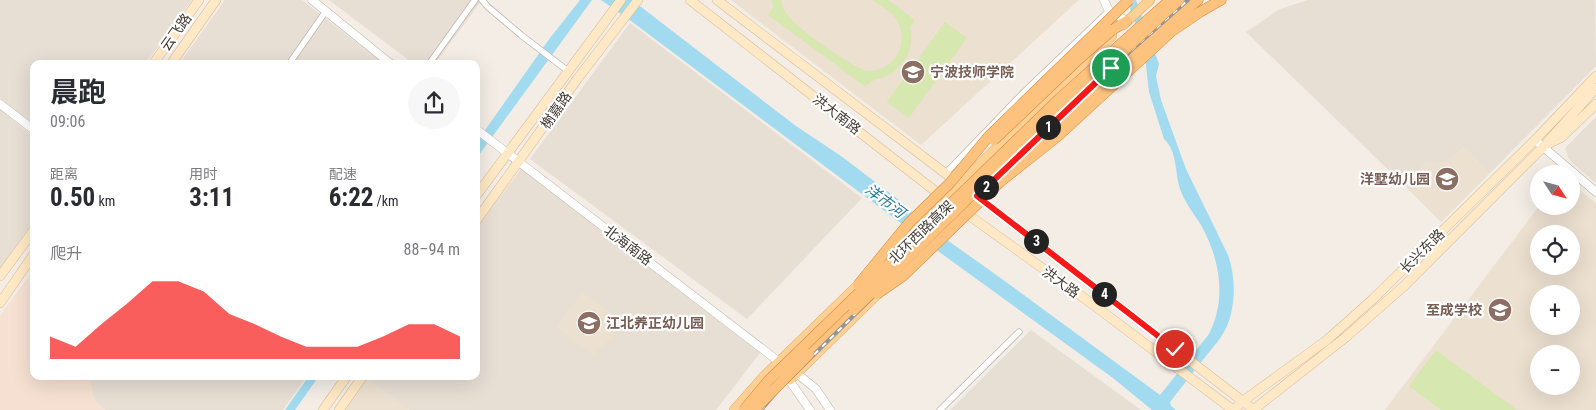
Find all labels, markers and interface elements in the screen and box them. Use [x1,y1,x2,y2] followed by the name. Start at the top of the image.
[157,10,195,54] street label: 云飞路
[1090,47,1132,89] pin
[1097,54,1125,82] icon: arrive
[900,59,926,85] school or university icon: 宁波技师学院
[930,64,1014,80] place label: 宁波技师学院
[50,76,106,109] text: 晨跑
[408,77,460,129] button: share
[537,88,575,132] street label: 榭嘉路
[810,90,864,138] street label: 洪大南路
[50,112,85,131] text: 09:06
[1036,114,1060,140] pin: 1
[1045,119,1052,135] text: 1
[1530,165,1580,215] north arrow
[1530,165,1580,395] map controls
[50,166,78,182] text: 距离
[189,166,217,182] text: 用时
[329,166,357,182] text: 配速
[1434,166,1460,192] school or university icon: 洋墅幼儿园
[1360,171,1430,187] place label: 洋墅幼儿园
[974,174,998,200] pin: 2
[983,179,990,195] text: 2
[862,180,911,224] water label: 洋市河
[50,183,95,212] text: 0.50
[189,183,234,212] text: 3:11
[329,183,373,212] text: 6:22
[95,193,115,209] text: km
[373,193,399,209] text: /km
[885,197,957,267] street label: 北环西路高架
[601,222,655,268] street label: 北海南路
[1530,225,1580,275] button: locate
[1397,226,1447,276] street label: 长兴东路
[1024,228,1048,254] pin: 3
[1033,233,1040,249] text: 3
[404,240,460,259] text: 88–94 m
[50,244,82,263] text: 爬升
[1039,263,1083,301] street label: 洪大路
[1092,282,1116,306] pin: 4
[1530,285,1580,335] button: +
[1101,286,1108,302] text: 4
[1487,297,1513,323] school or university icon: 至成学校
[1426,302,1482,318] place label: 至成学校
[576,310,602,336] school or university icon: 江北养正幼儿园
[606,315,704,331] place label: 江北养正幼儿园
[1154,328,1196,370] pin
[1161,335,1189,363] icon: check
[1530,345,1580,395] button: −

